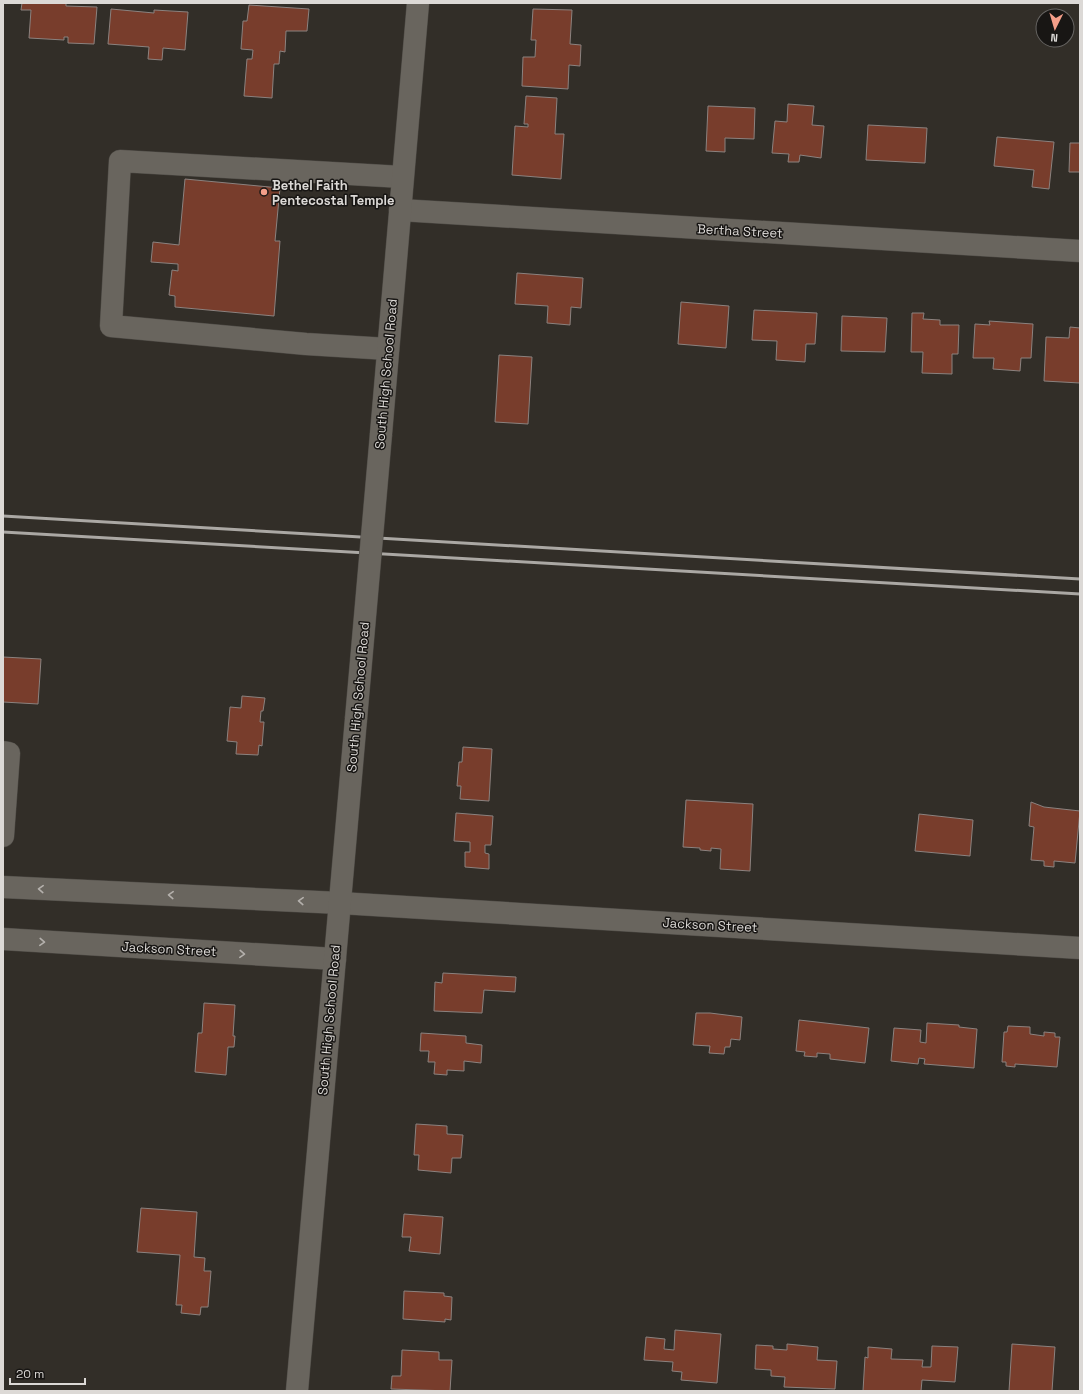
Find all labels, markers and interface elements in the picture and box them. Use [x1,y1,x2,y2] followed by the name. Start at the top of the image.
[1035,8,1075,48] north arrow
[1050,31,1058,45] text: N
[272,177,395,209] place label: Bethel Faith Pentecostal Temple
[259,187,269,197] marker: Bethel Faith Pentecostal Temple
[697,220,783,242] street label: Bertha Street
[371,298,401,450] street label: South High School Road
[343,621,373,773] street label: South High School Road
[38,885,44,893] one-way arrow
[168,891,174,899] one-way arrow
[298,897,304,905] one-way arrow
[662,914,758,936] street label: Jackson Street
[39,937,45,946] one-way arrow
[121,938,217,960] street label: Jackson Street
[314,944,344,1096] street label: South High School Road
[239,949,245,958] one-way arrow
[10,1360,85,1386] scale bar
[16,1366,44,1382] text: 20 m

